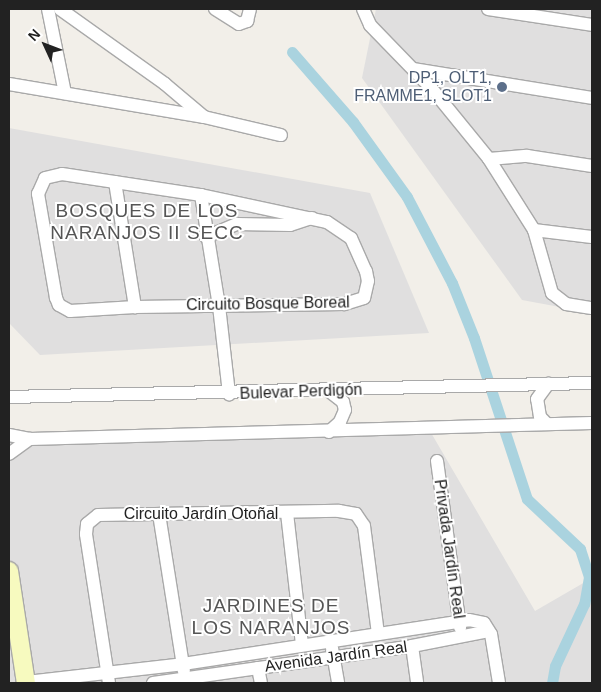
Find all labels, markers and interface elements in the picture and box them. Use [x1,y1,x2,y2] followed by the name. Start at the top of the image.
[20,20,70,70] north arrow
[25,26,43,44] text: N
[354,68,492,106] place label: DP1, OLT1, FRAMME1, SLOT1
[496,81,508,93] marker: DP1, OLT1, FRAMME1, SLOT1
[48,200,246,244] district label: BOSQUES DE LOS NARANJOS II SECC
[186,293,350,315] street label: Circuito Bosque Boreal
[239,380,363,404] street label: Bulevar Perdigón
[430,478,468,620] street label: Privada Jardín Real
[124,504,278,524] street label: Circuito Jardín Otoñal
[190,595,352,639] district label: JARDINES DE LOS NARANJOS
[263,637,409,677] street label: Avenida Jardín Real

